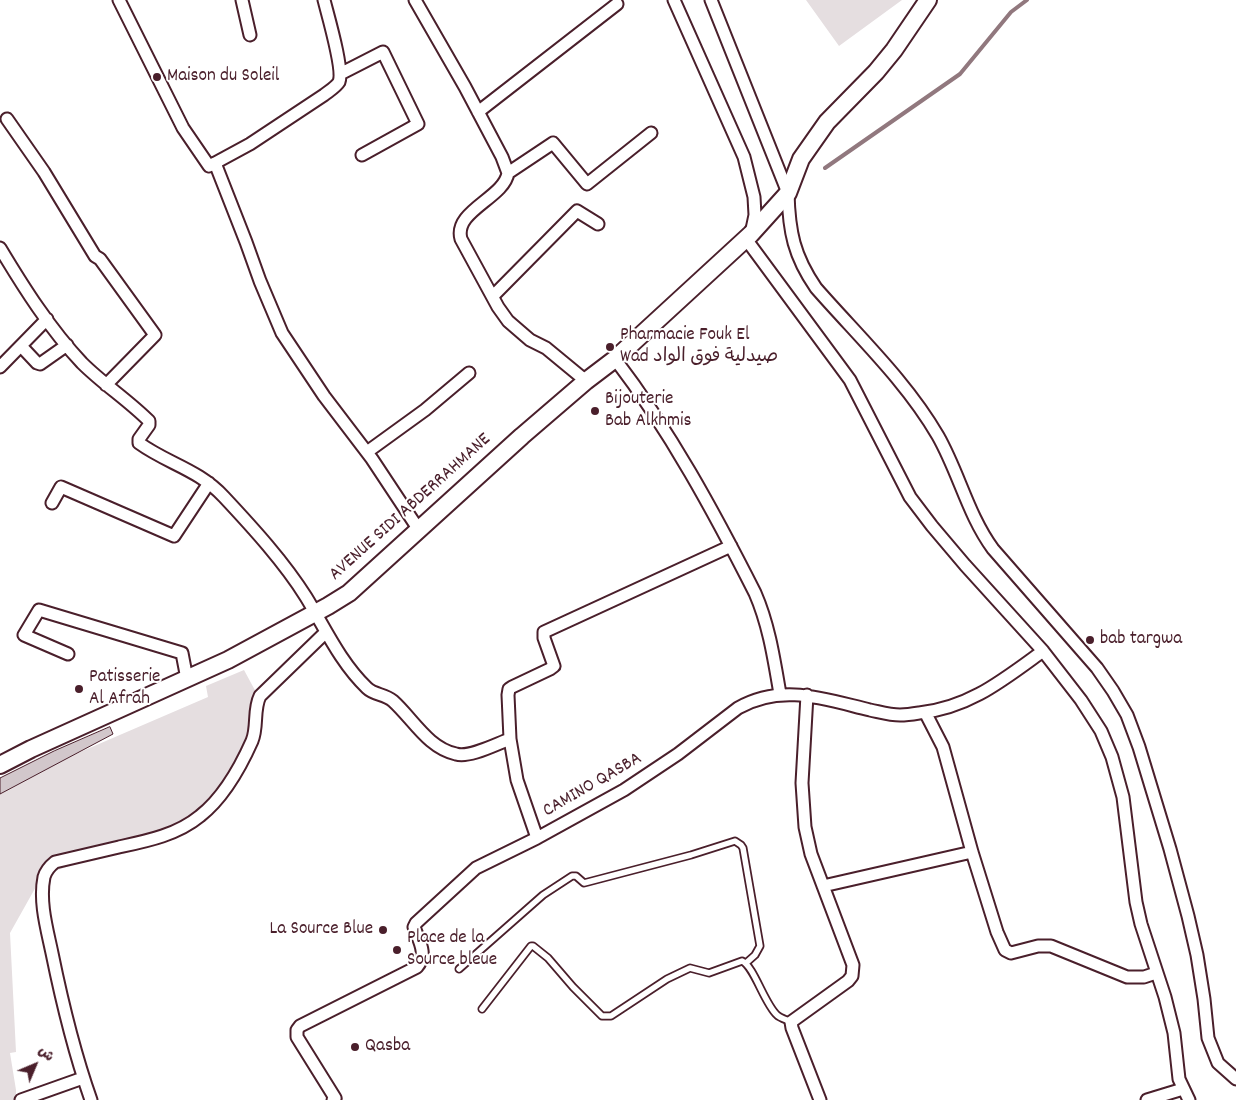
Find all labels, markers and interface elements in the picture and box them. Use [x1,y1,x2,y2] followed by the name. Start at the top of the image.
[167,66,279,88] place label: Maison du Soleil
[151,71,163,83] marker: Maison du Soleil
[620,325,778,369] place label: Pharmacie Fouk El Wad صيدلية فوق الواد
[604,341,616,353] marker: Pharmacie Fouk El Wad صيدلية فوق الواد
[605,389,691,433] place label: Bijouterie Bab Alkhmis
[589,405,601,417] marker: Bijouterie Bab Alkhmis
[325,429,497,587] street label: AVENUE SIDI ABDERRAHMANE
[1100,629,1182,651] place label: bab targwa
[1084,634,1096,646] marker: bab targwa
[89,667,160,711] place label: Patisserie Al Afrah
[73,683,85,695] marker: Patisserie Al Afrah
[539,748,647,824] street label: CAMINO QASBA
[269,919,373,941] place label: La Source Blue
[377,924,389,936] marker: La Source Blue
[407,928,497,972] place label: Place de la Source bleue
[391,944,403,956] marker: Place de la Source bleue
[365,1036,410,1058] place label: Qasba
[10,1040,60,1090] north arrow
[349,1041,361,1053] marker: Qasba
[33,1042,58,1067] text: ش

